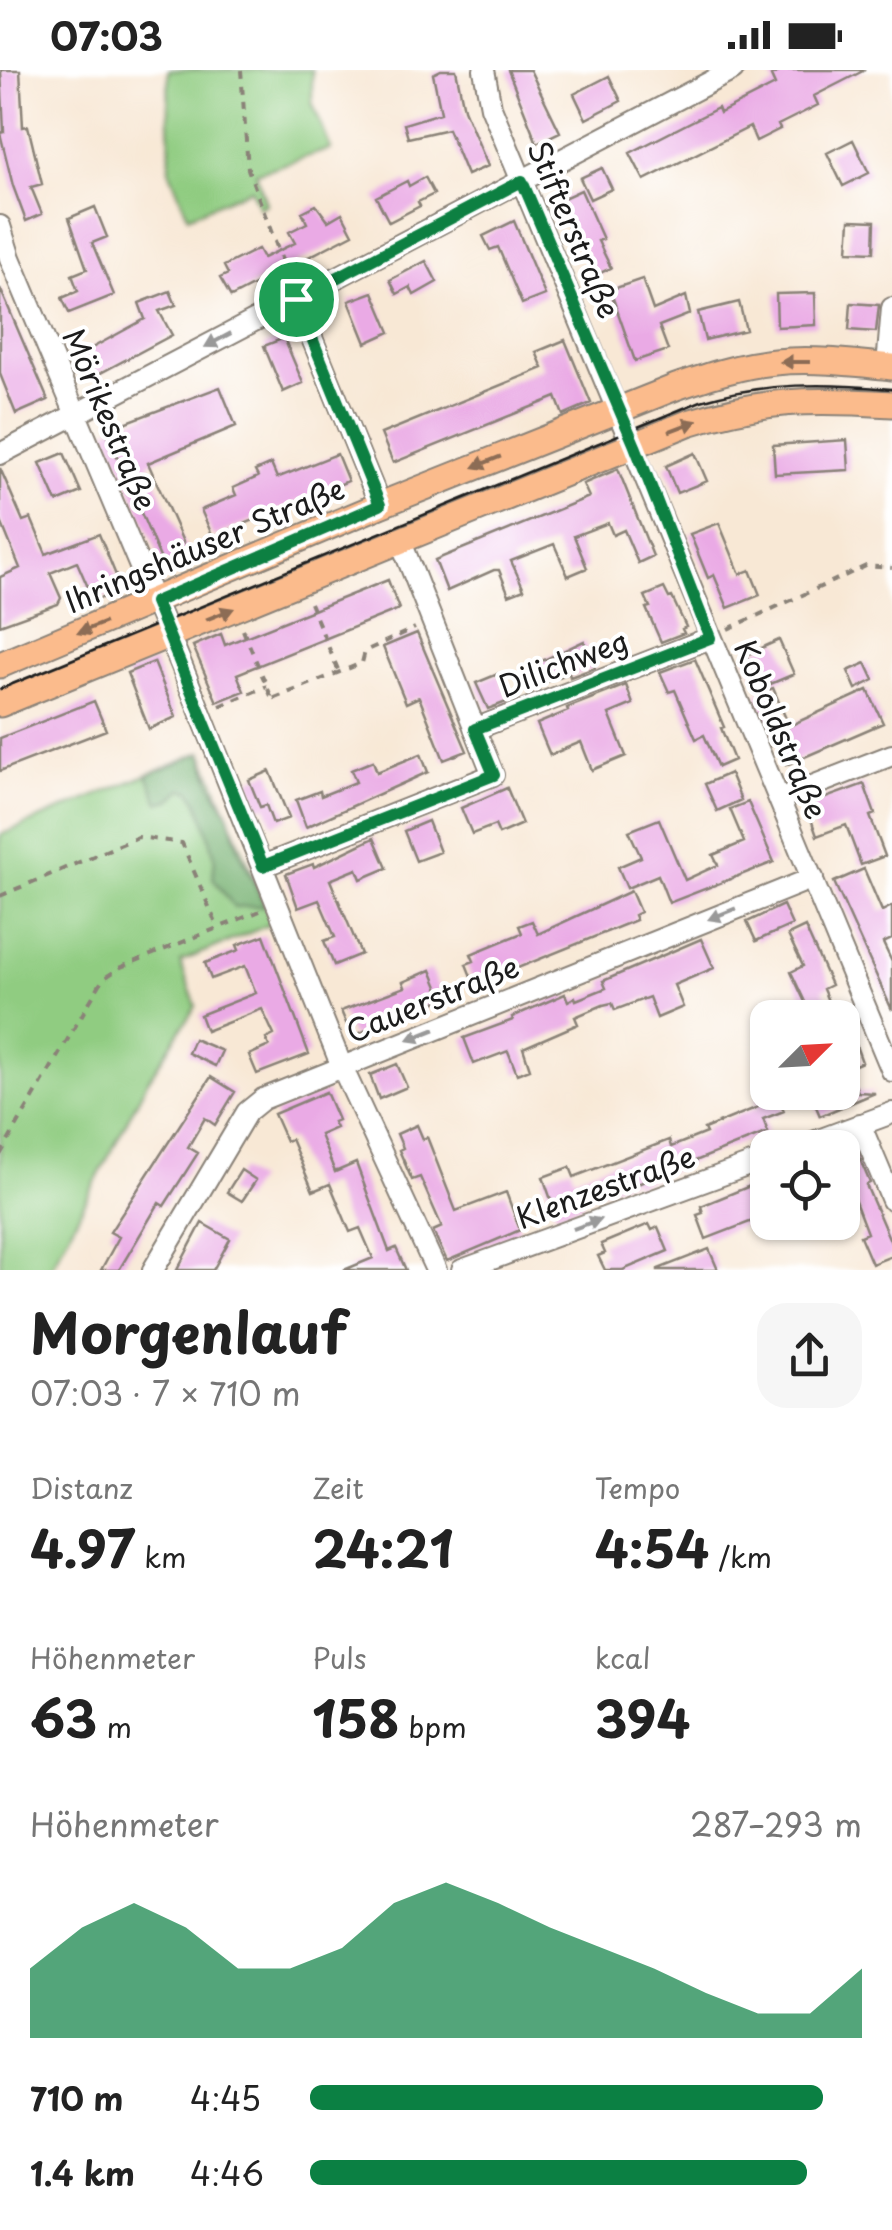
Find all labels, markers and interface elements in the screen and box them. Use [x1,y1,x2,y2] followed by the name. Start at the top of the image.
[50,7,163,64] text: 07:03
[517,133,633,325] street label: Stifterstraße
[254,257,339,342] pin
[269,272,324,327] icon: arrive
[52,321,170,517] street label: Mörikestraße
[204,331,233,348] one-way arrow
[778,354,810,370] one-way arrow
[668,418,698,434] one-way arrow
[472,454,502,470] one-way arrow
[57,465,351,623] street label: Ihringshäuser Straße
[205,606,235,622] one-way arrow
[492,617,634,707] street label: Dilichweg
[76,621,106,637] one-way arrow
[724,632,840,826] street label: Koboldstraße
[707,907,737,923] one-way arrow
[339,943,525,1053] street label: Cauerstraße
[750,1000,860,1110] north arrow
[750,1000,860,1240] map controls
[405,1028,435,1044] one-way arrow
[750,1130,860,1240] button: locate
[509,1133,701,1239] street label: Klenzestraße
[572,1216,602,1231] one-way arrow
[30,1290,347,1373] text: Morgenlauf
[757,1303,862,1408] button: share
[30,1369,301,1417] text: 07:03 · 7 × 710 m
[30,1466,133,1509] text: Distanz
[312,1466,364,1509] text: Zeit
[595,1466,680,1509] text: Tempo
[30,1509,135,1585] text: 4.97
[312,1509,453,1585] text: 24:21
[595,1509,709,1585] text: 4:54
[135,1535,186,1578] text: km
[709,1535,772,1578] text: /km
[30,1636,195,1679] text: Höhenmeter
[312,1636,366,1679] text: Puls
[595,1636,651,1679] text: kcal
[30,1679,97,1755] text: 63
[312,1679,399,1755] text: 158
[595,1679,690,1755] text: 394
[97,1705,132,1748] text: m
[399,1705,467,1748] text: bpm
[30,1800,219,1848] text: Höhenmeter
[690,1800,862,1848] text: 287–293 m
[30,2074,123,2122] text: 710 m
[190,2074,261,2122] text: 4:45
[30,2149,135,2197] text: 1.4 km
[190,2149,264,2197] text: 4:46

